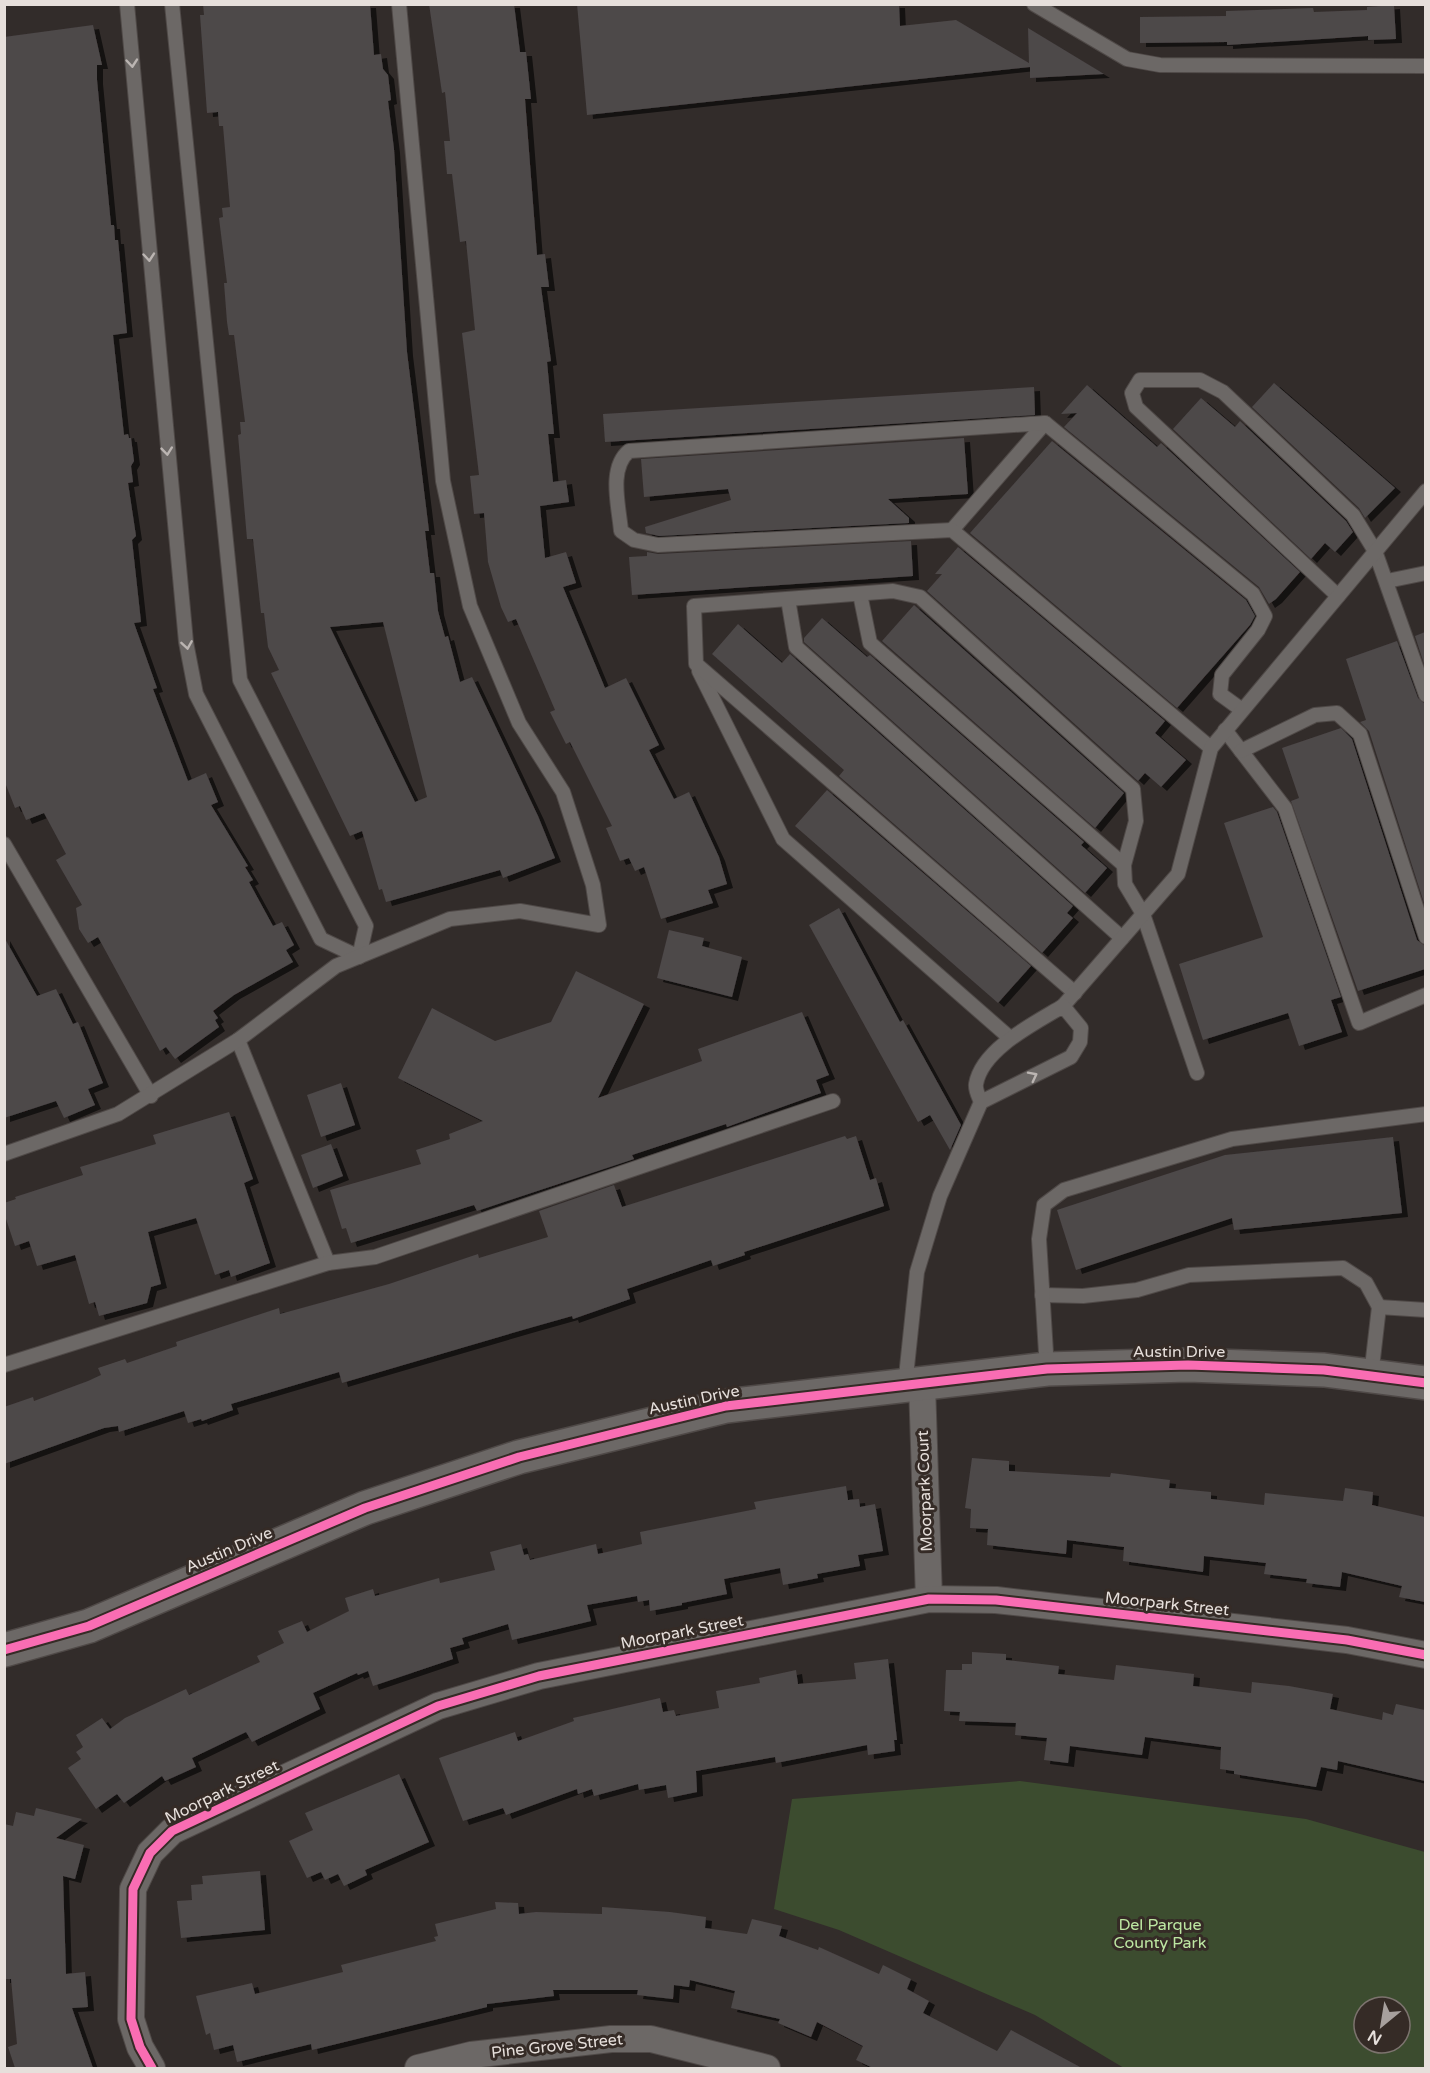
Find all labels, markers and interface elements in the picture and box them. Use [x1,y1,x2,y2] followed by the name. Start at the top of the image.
[125,58,138,67] one-way arrow
[142,253,155,262] one-way arrow
[160,447,173,456] one-way arrow
[180,641,192,650] one-way arrow
[1026,1072,1037,1083] one-way arrow
[1133,1342,1225,1362] street label: Austin Drive
[647,1381,741,1419] street label: Austin Drive
[913,1430,937,1552] street label: Moorpark Court
[183,1523,275,1577] street label: Austin Drive
[1104,1588,1230,1620] street label: Moorpark Street
[619,1610,745,1654] street label: Moorpark Street
[162,1756,282,1828] street label: Moorpark Street
[1114,1915,1207,1953] park label: Del Parque County Park
[1352,1995,1412,2055] north arrow
[1364,2025,1386,2049] text: N
[490,2029,624,2063] street label: Pine Grove Street

